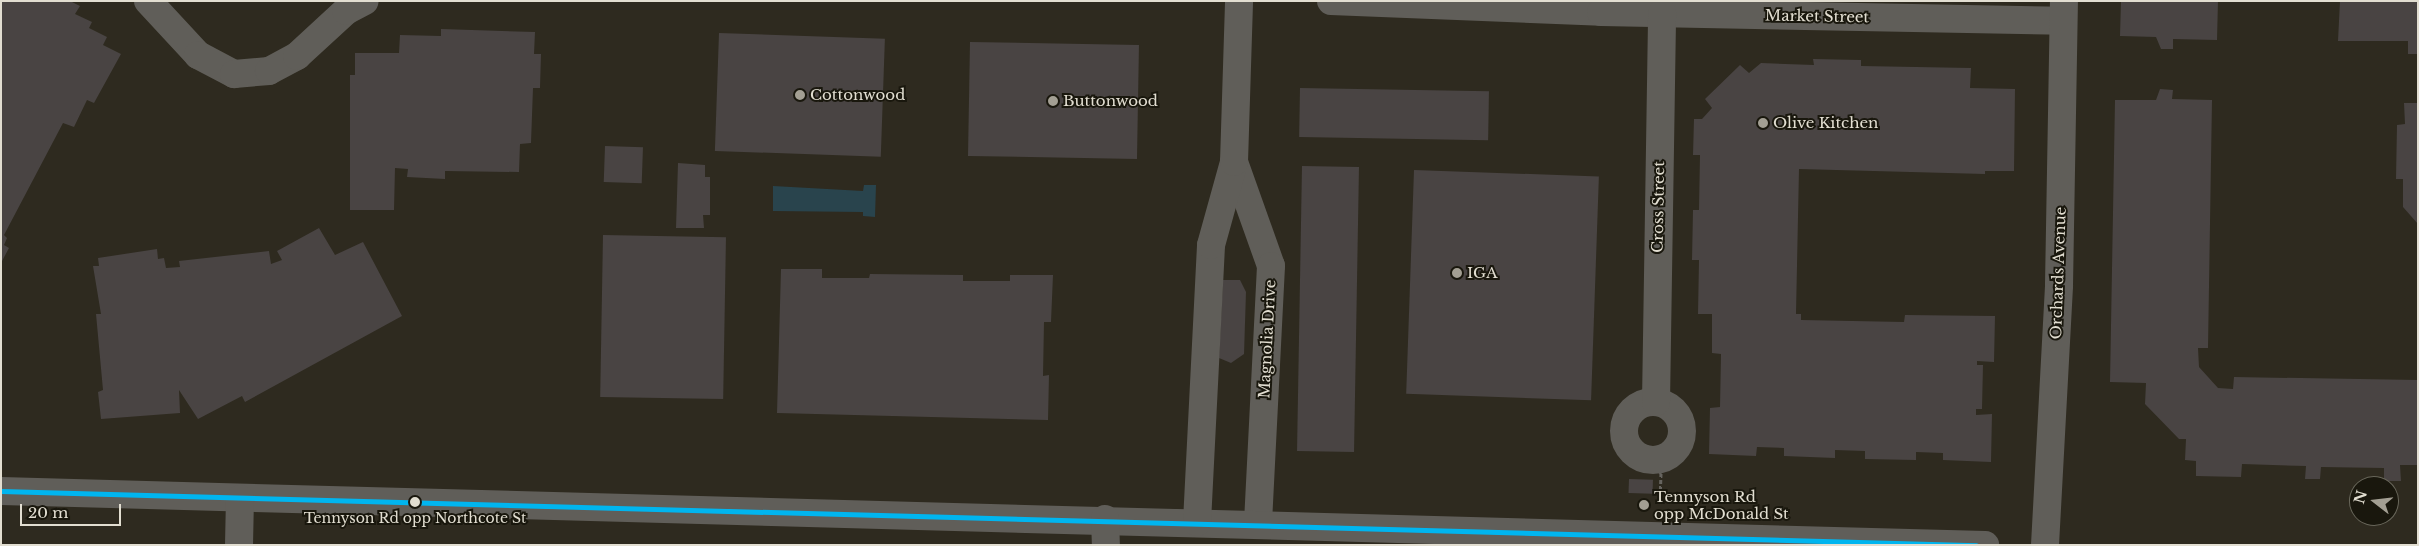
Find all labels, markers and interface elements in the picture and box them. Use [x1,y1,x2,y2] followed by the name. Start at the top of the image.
[1765,6,1869,26] street label: Market Street
[810,86,905,104] place label: Cottonwood
[794,89,806,101] marker: Cottonwood
[1063,92,1158,110] place label: Buttonwood
[1047,95,1059,107] marker: Buttonwood
[1773,114,1878,132] place label: Olive Kitchen
[1757,117,1769,129] marker: Olive Kitchen
[1648,161,1668,253] street label: Cross Street
[2047,206,2069,340] street label: Orchards Avenue
[1467,264,1497,282] place label: IGA
[1451,267,1463,279] marker: IGA
[1255,279,1279,399] street label: Magnolia Drive
[2349,476,2399,526] north arrow
[1654,487,1789,522] place label: Tennyson Rd opp McDonald St
[2350,488,2371,506] text: N
[22,494,124,526] scale bar
[410,497,420,507] marker: Tennyson Rd opp Northcote St
[1638,499,1650,511] marker: Tennyson Rd opp McDonald St
[28,503,68,522] text: 20 m
[304,510,526,526] place label: Tennyson Rd opp Northcote St

